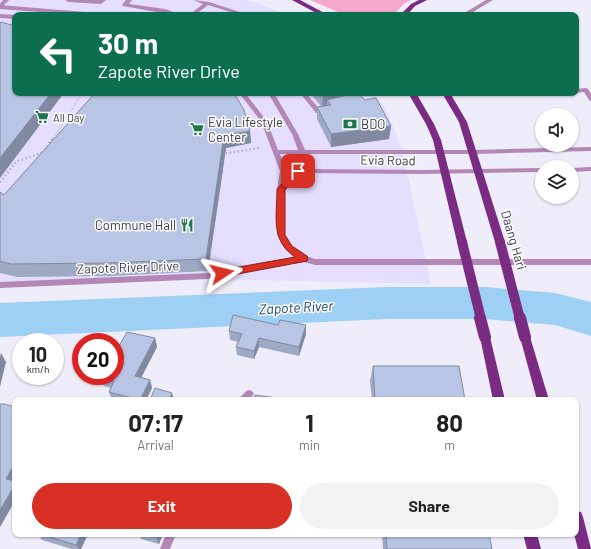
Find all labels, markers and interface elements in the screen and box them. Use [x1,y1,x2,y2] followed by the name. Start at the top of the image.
[98,26,158,60] text: 30 m
[32,28,84,80] icon: left
[98,60,240,82] text: Zapote River Drive
[535,108,579,204] map controls
[535,108,579,152] button: sound
[34,109,50,125] supermarket icon: All Day
[53,111,84,124] place label: All Day
[208,114,283,145] place label: Evia Lifestyle Center
[342,116,358,132] bank icon: BDO
[361,116,385,132] place label: BDO
[189,121,205,137] supermarket icon: Evia Lifestyle Center
[360,152,416,168] street label: Evia Road
[281,154,315,188] pin
[287,160,309,182] icon: arrive
[535,160,579,204] button: layers
[498,208,530,272] street label: Daang Hari
[95,217,176,233] place label: Commune Hall
[179,217,195,233] restaurant icon: Commune Hall
[201,252,243,294] position arrow
[77,257,180,277] street label: Zapote River Drive
[258,297,335,317] water label: Zapote River
[72,333,124,385] speed limit sign: 20
[29,342,47,366] text: 10
[27,363,49,375] text: km/h
[128,408,183,437] text: 07:17
[305,408,314,437] text: 1
[436,408,463,437] text: 80
[137,437,174,453] text: Arrival
[299,437,320,453] text: min
[444,437,455,453] text: m
[32,483,292,529] button: Exit
[300,483,559,529] button: Share

